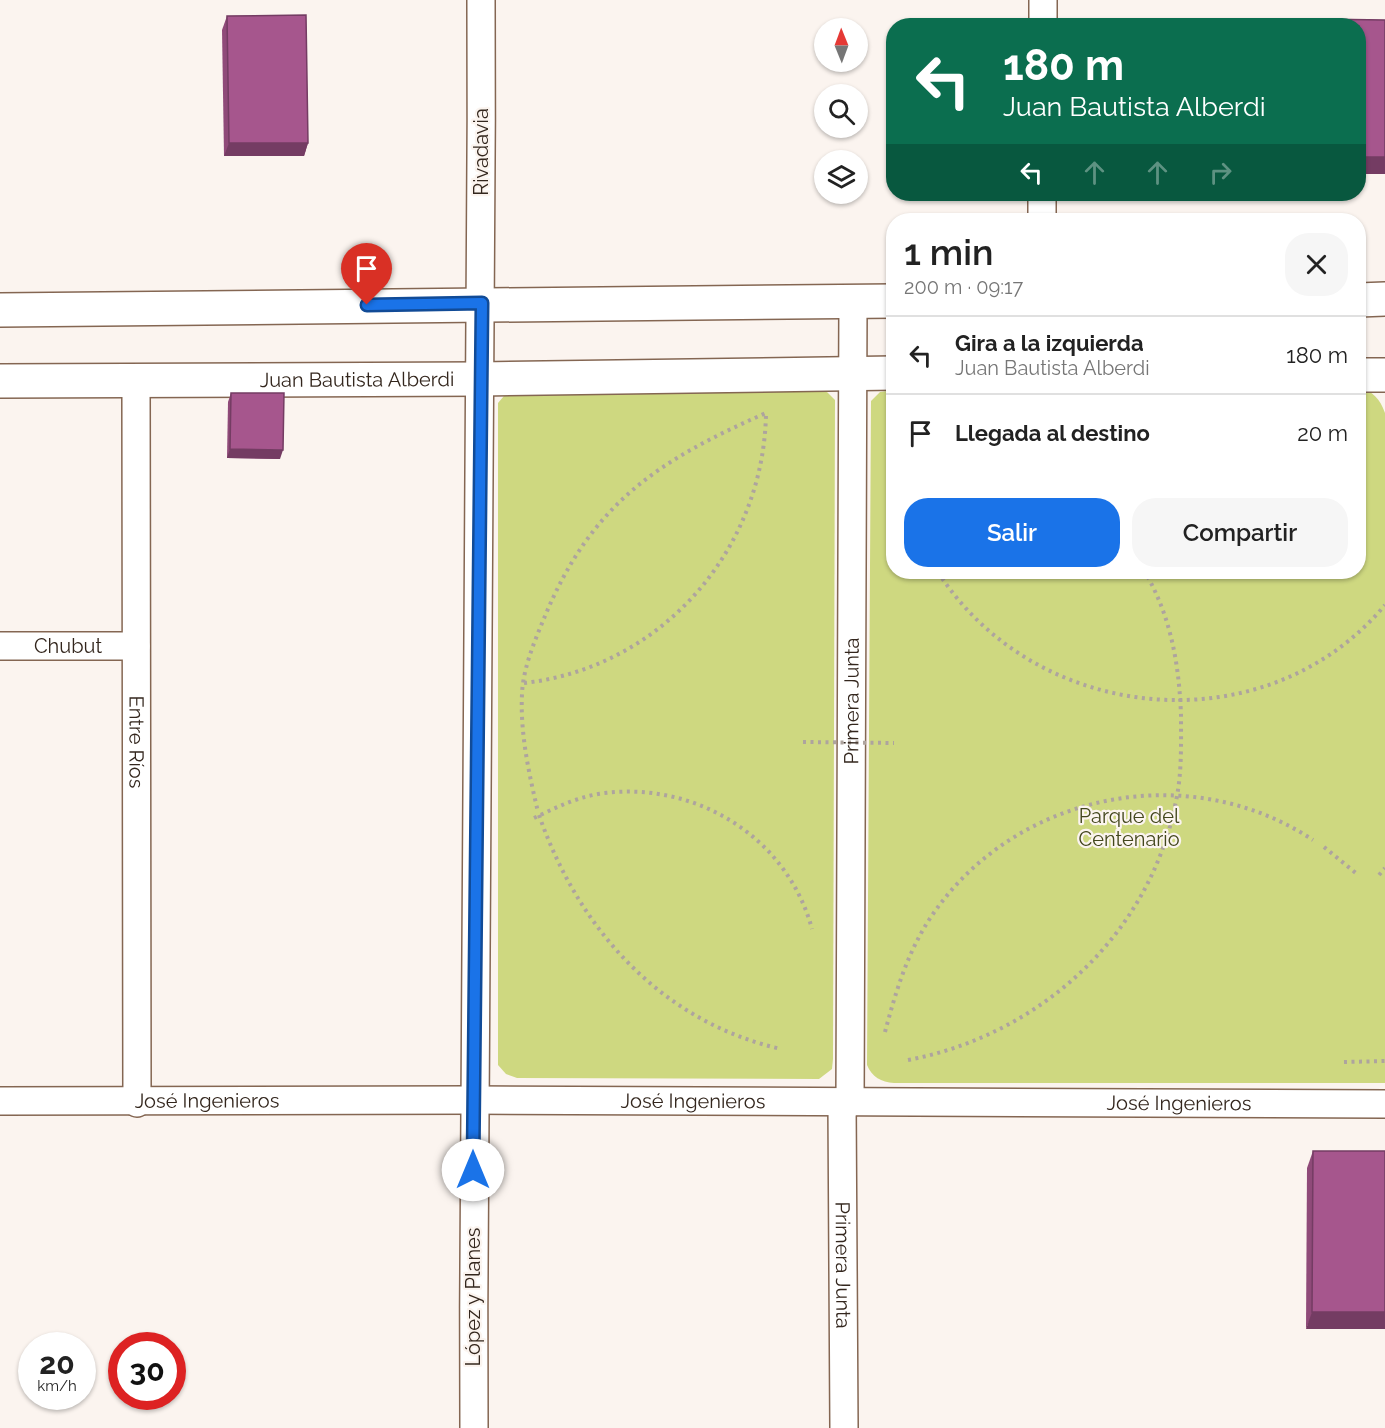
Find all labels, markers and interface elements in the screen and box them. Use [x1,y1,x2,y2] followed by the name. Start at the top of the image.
[814,18,868,72] north arrow
[814,18,868,204] map controls
[1003,41,1124,90] text: 180 m
[904,42,982,120] icon: left
[814,84,868,138] button: search
[1003,91,1266,122] text: Juan Bautista Alberdi
[469,108,493,196] street label: Rivadavia
[814,150,868,204] button: layers
[1015,156,1048,189] icon: left
[1078,156,1111,189] icon: ahead
[1141,156,1174,189] icon: ahead
[1204,156,1237,189] icon: right
[904,231,993,273] text: 1 min
[1285,233,1348,296] button: close
[341,243,392,305] pin
[350,252,383,285] icon: arrive
[904,275,1023,299] text: 200 m · 09:17
[955,330,1144,356] text: Gira a la izquierda
[904,339,937,372] icon: left
[1286,342,1348,368] text: 180 m
[955,356,1150,380] text: Juan Bautista Alberdi
[260,367,454,392] street label: Juan Bautista Alberdi
[904,417,937,450] icon: arrive
[955,420,1150,446] text: Llegada al destino
[1297,420,1348,446] text: 20 m
[904,498,1120,567] button: Salir
[1132,498,1348,567] button: Compartir
[34,634,102,658] street label: Chubut
[839,637,864,765] street label: Primera Junta
[124,696,149,788] street label: Entre Ríos
[1078,804,1180,851] park label: Parque del Centenario
[135,1088,279,1113] street label: José Ingenieros
[621,1089,765,1113] street label: José Ingenieros
[1107,1091,1251,1115] street label: José Ingenieros
[441,1138,505,1202] position arrow
[831,1201,855,1329] street label: Primera Junta
[461,1228,485,1366] street label: López y Planes
[108,1332,186,1410] speed limit sign: 30
[39,1346,75,1381] text: 20
[37,1377,77,1395] text: km/h

